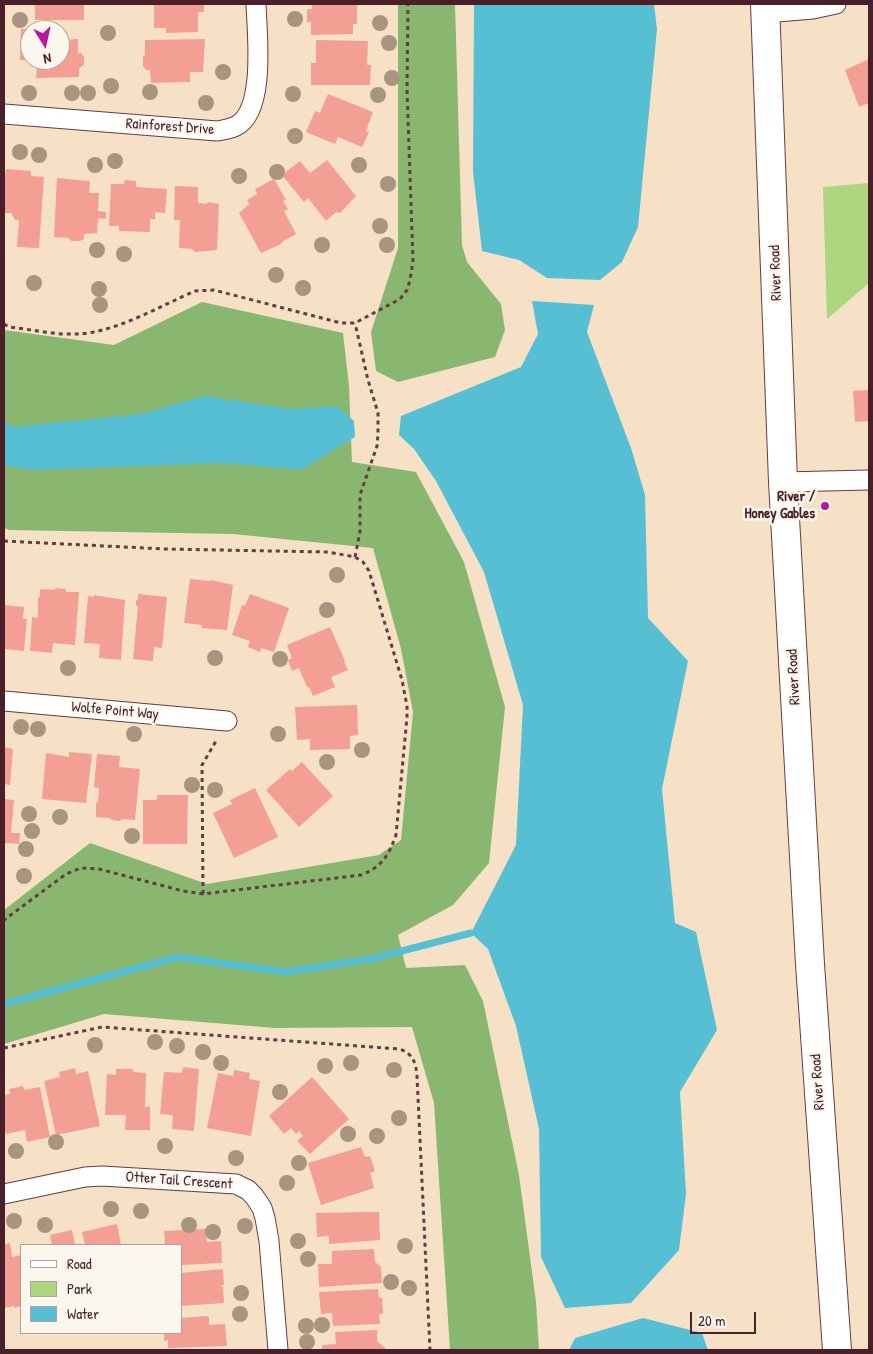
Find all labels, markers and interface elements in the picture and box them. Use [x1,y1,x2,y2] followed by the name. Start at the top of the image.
[20,20,70,70] north arrow
[42,49,53,69] text: N
[125,115,215,139] street label: Rainforest Drive
[766,245,786,301] street label: River Road
[744,488,815,523] place label: River / Honey Gables
[819,500,831,512] marker: River / Honey Gables
[784,649,804,705] street label: River Road
[71,698,159,724] street label: Wolfe Point Way
[807,1053,829,1111] street label: River Road
[125,1168,233,1194] street label: Otter Tail Crescent
[20,1244,182,1334] legend
[67,1253,92,1274] text: Road
[67,1278,92,1299] text: Park
[693,1302,759,1334] scale bar
[67,1303,99,1324] text: Water
[698,1310,725,1331] text: 20 m

